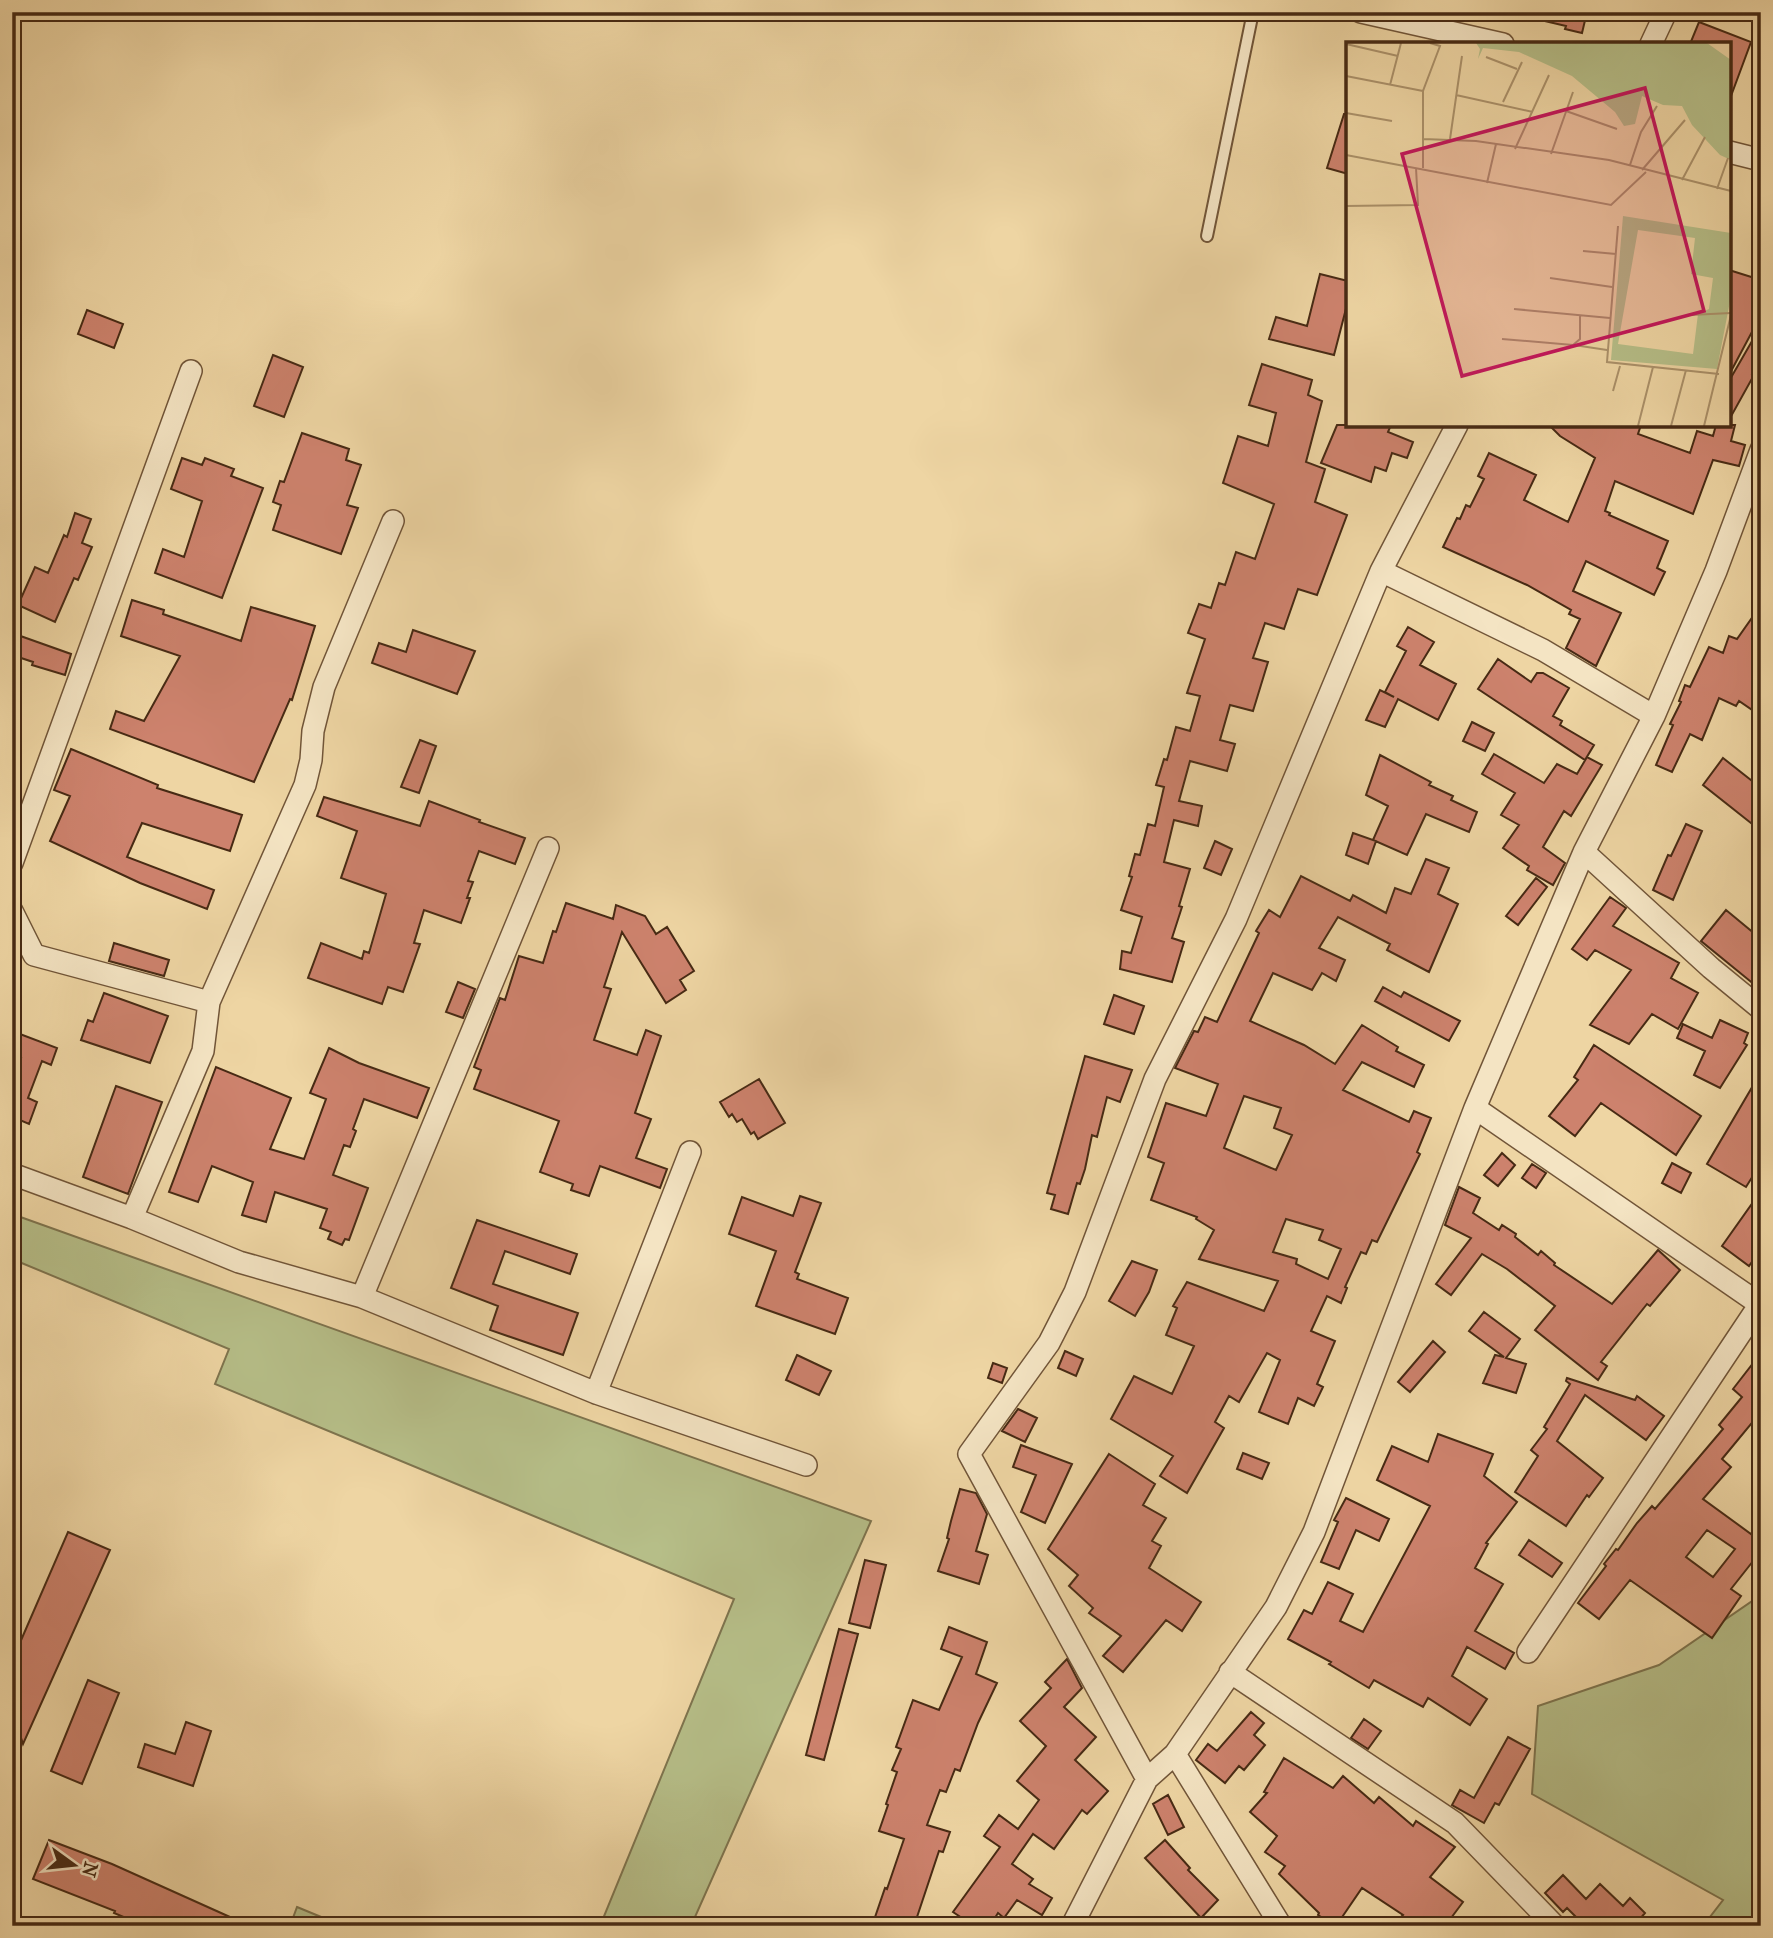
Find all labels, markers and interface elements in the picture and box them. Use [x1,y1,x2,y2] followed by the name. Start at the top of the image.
[1346,42,1731,427] inset map
[38,1829,108,1899] north arrow
[77,1859,102,1880] text: N

